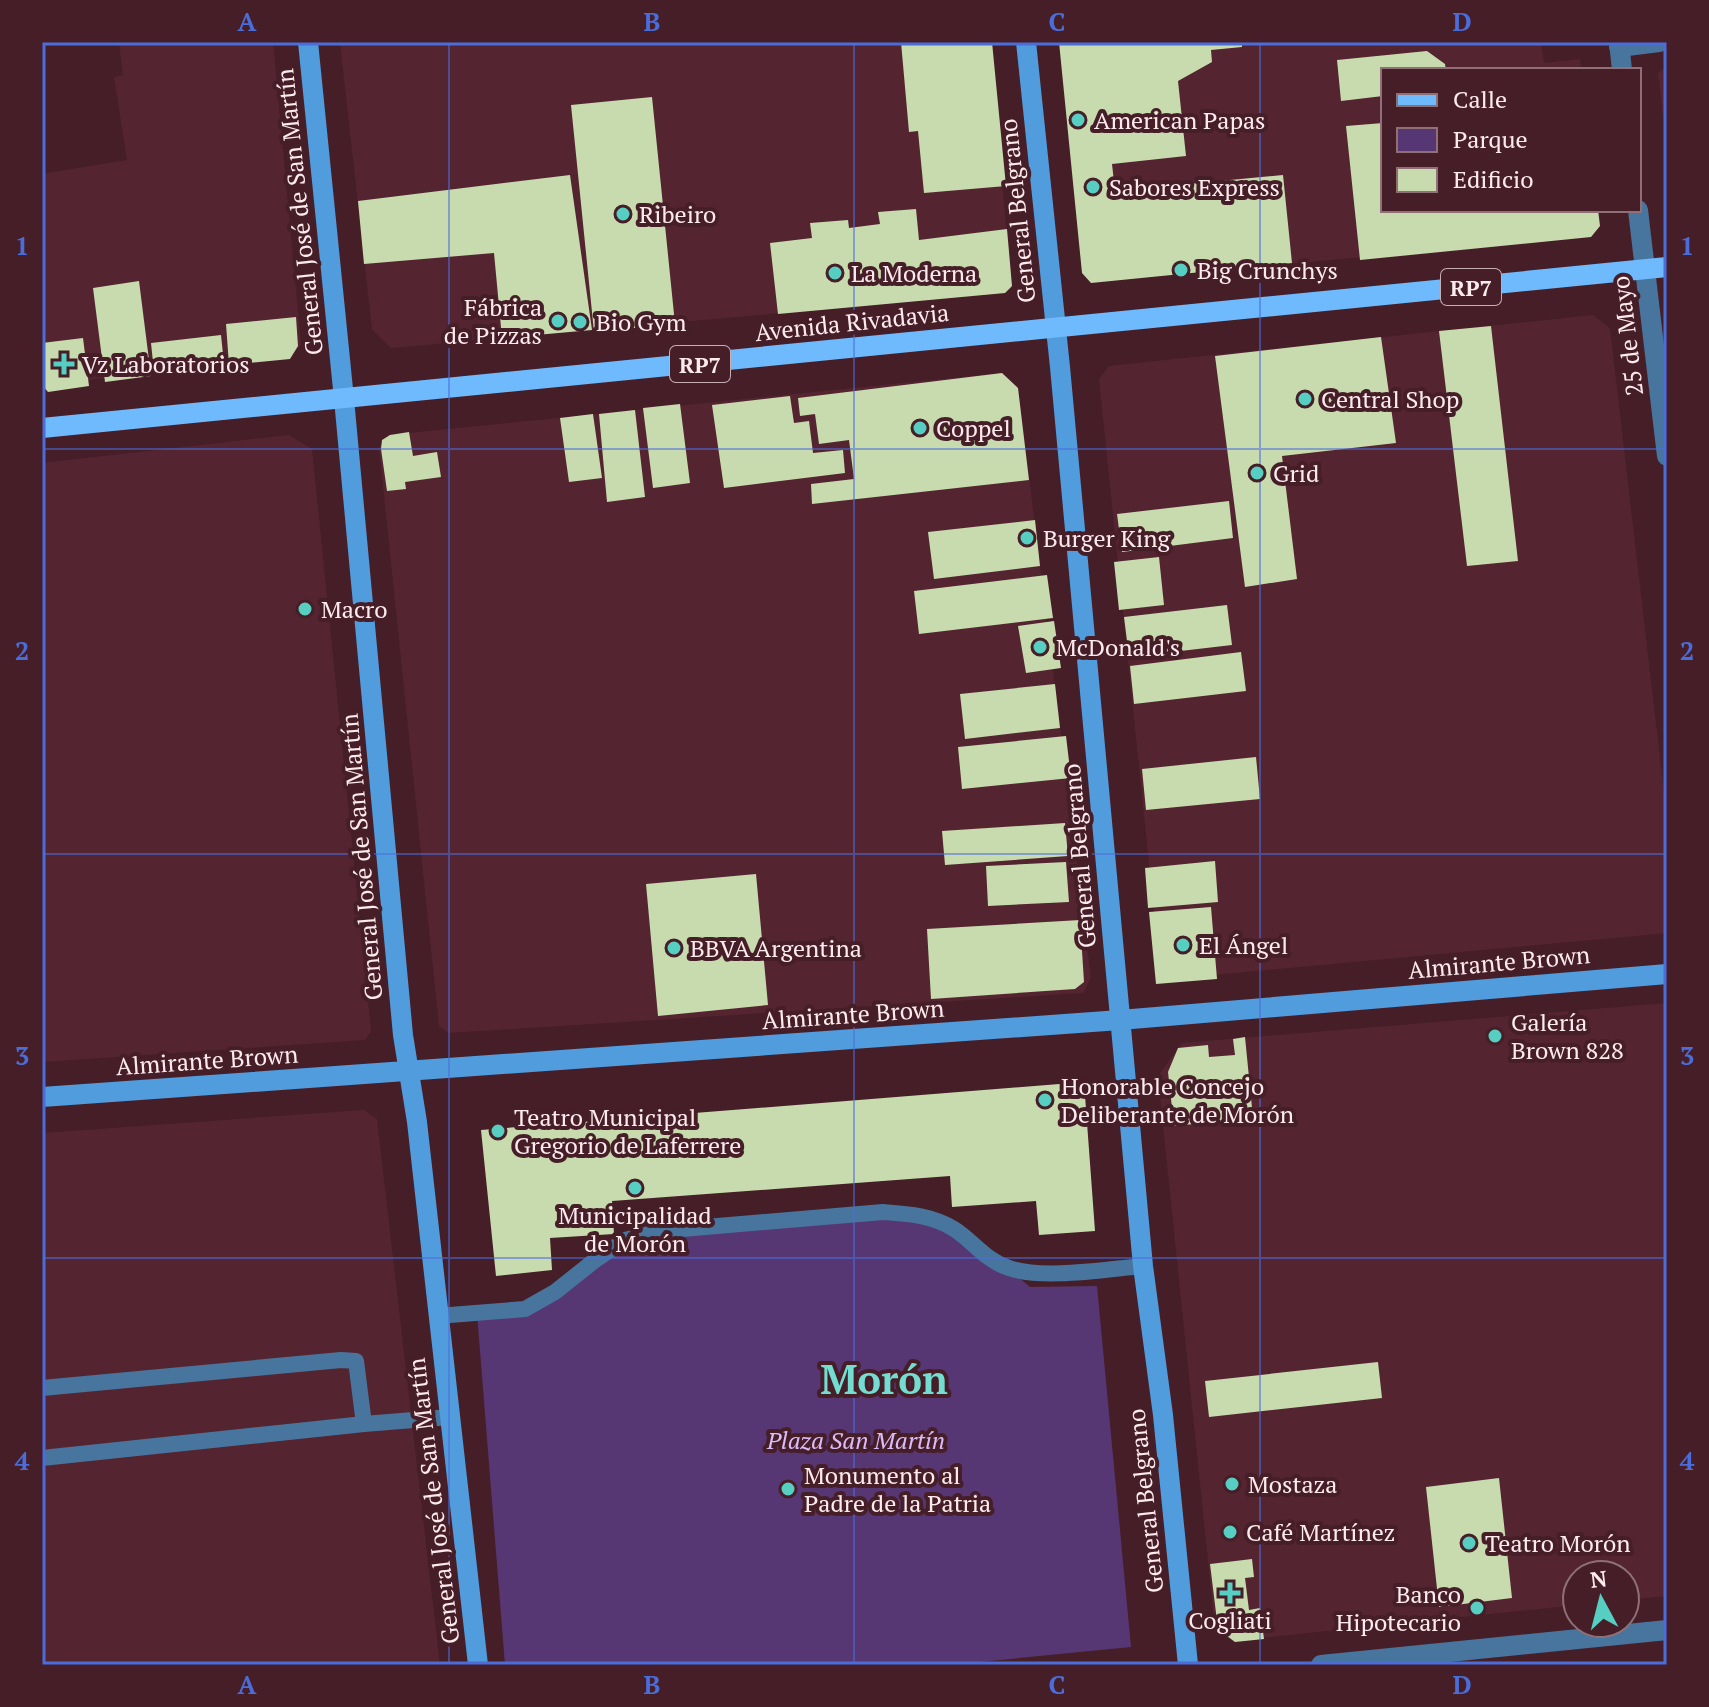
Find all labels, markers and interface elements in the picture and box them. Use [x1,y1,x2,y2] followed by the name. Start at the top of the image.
[238,4,257,38] text: A
[644,4,660,38] text: B
[1049,4,1065,38] text: C
[1452,4,1472,38] text: D
[268,67,330,357] street label: General José de San Martín
[1381,68,1641,212] legend
[1453,83,1507,115] text: Calle
[1094,104,1266,136] place label: American Papas
[1069,111,1087,129] marker: American Papas
[991,117,1043,305] street label: General Belgrano
[1453,123,1528,155] text: Parque
[1453,163,1534,195] text: Edificio
[1109,171,1280,203] place label: Sabores Express
[1084,178,1102,196] marker: Sabores Express
[639,198,716,230] place label: Ribeiro
[614,205,632,223] marker: Ribeiro
[15,228,29,262] text: 1
[1680,228,1694,262] text: 1
[1197,254,1338,286] place label: Big Crunchys
[851,257,977,289] place label: La Moderna
[1172,261,1190,279] marker: Big Crunchys
[826,264,844,282] marker: La Moderna
[1441,269,1501,305] road number: RP7
[1604,274,1650,398] street label: 25 de Mayo
[444,291,542,351] place label: Fábrica de Pizzas
[753,296,951,348] street label: Avenida Rivadavia
[596,306,687,338] place label: Bio Gym
[549,312,567,330] marker: Fábrica de Pizzas
[571,313,589,331] marker: Bio Gym
[670,346,730,382] road number: RP7
[82,348,250,380] place label: Vz Laboratorios
[53,353,75,375] marker: Vz Laboratorios
[1321,383,1459,415] place label: Central Shop
[1296,390,1314,408] marker: Central Shop
[936,412,1011,444] place label: Coppel
[911,419,929,437] marker: Coppel
[1273,457,1319,489] place label: Grid
[1248,464,1266,482] marker: Grid
[1043,522,1170,554] place label: Burger King
[1018,529,1036,547] marker: Burger King
[321,593,388,625] place label: Macro
[296,600,314,618] marker: Macro
[1056,631,1180,663] place label: McDonald's
[15,633,29,667] text: 2
[1680,633,1694,667] text: 2
[1031,638,1049,656] marker: McDonald's
[333,712,389,1002] street label: General José de San Martín
[1055,763,1103,949] street label: General Belgrano
[1199,929,1288,961] place label: El Ángel
[690,932,862,964] place label: BBVA Argentina
[1174,936,1192,954] marker: El Ángel
[1407,938,1591,986] street label: Almirante Brown
[665,939,683,957] marker: BBVA Argentina
[761,992,945,1036] street label: Almirante Brown
[1511,1006,1624,1066] place label: Galería Brown 828
[1486,1027,1504,1045] marker: Galería Brown 828
[15,1038,29,1072] text: 3
[115,1038,299,1082] street label: Almirante Brown
[1680,1038,1694,1072] text: 3
[1061,1070,1294,1130] place label: Honorable Concejo Deliberante de Morón
[1036,1091,1054,1109] marker: Honorable Concejo Deliberante de Morón
[514,1101,741,1161] place label: Teatro Municipal Gregorio de Laferrere
[489,1122,507,1140] marker: Teatro Municipal Gregorio de Laferrere
[626,1179,644,1197] marker: Municipalidad de Morón
[558,1199,712,1259] place label: Municipalidad de Morón
[820,1352,948,1405] district label: Morón
[400,1356,466,1646] street label: General José de San Martín
[1119,1407,1171,1595] street label: General Belgrano
[766,1424,945,1456] park label: Plaza San Martín
[15,1443,30,1477] text: 4
[1680,1443,1695,1477] text: 4
[804,1459,991,1519] place label: Monumento al Padre de la Patria
[1248,1468,1337,1500] place label: Mostaza
[1223,1475,1241,1493] marker: Mostaza
[779,1480,797,1498] marker: Monumento al Padre de la Patria
[1246,1516,1395,1548] place label: Café Martínez
[1221,1523,1239,1541] marker: Café Martínez
[1485,1527,1631,1559] place label: Teatro Morón
[1460,1534,1478,1552] marker: Teatro Morón
[1561,1559,1641,1639] north arrow
[1588,1563,1609,1594] text: N
[1336,1578,1461,1638] place label: Banco Hipotecario
[1221,1584,1239,1602] marker: Cogliati
[1468,1599,1486,1617] marker: Banco Hipotecario
[1188,1604,1272,1636] place label: Cogliati
[238,1667,257,1701] text: A
[644,1667,660,1701] text: B
[1049,1667,1065,1701] text: C
[1452,1667,1472,1701] text: D

